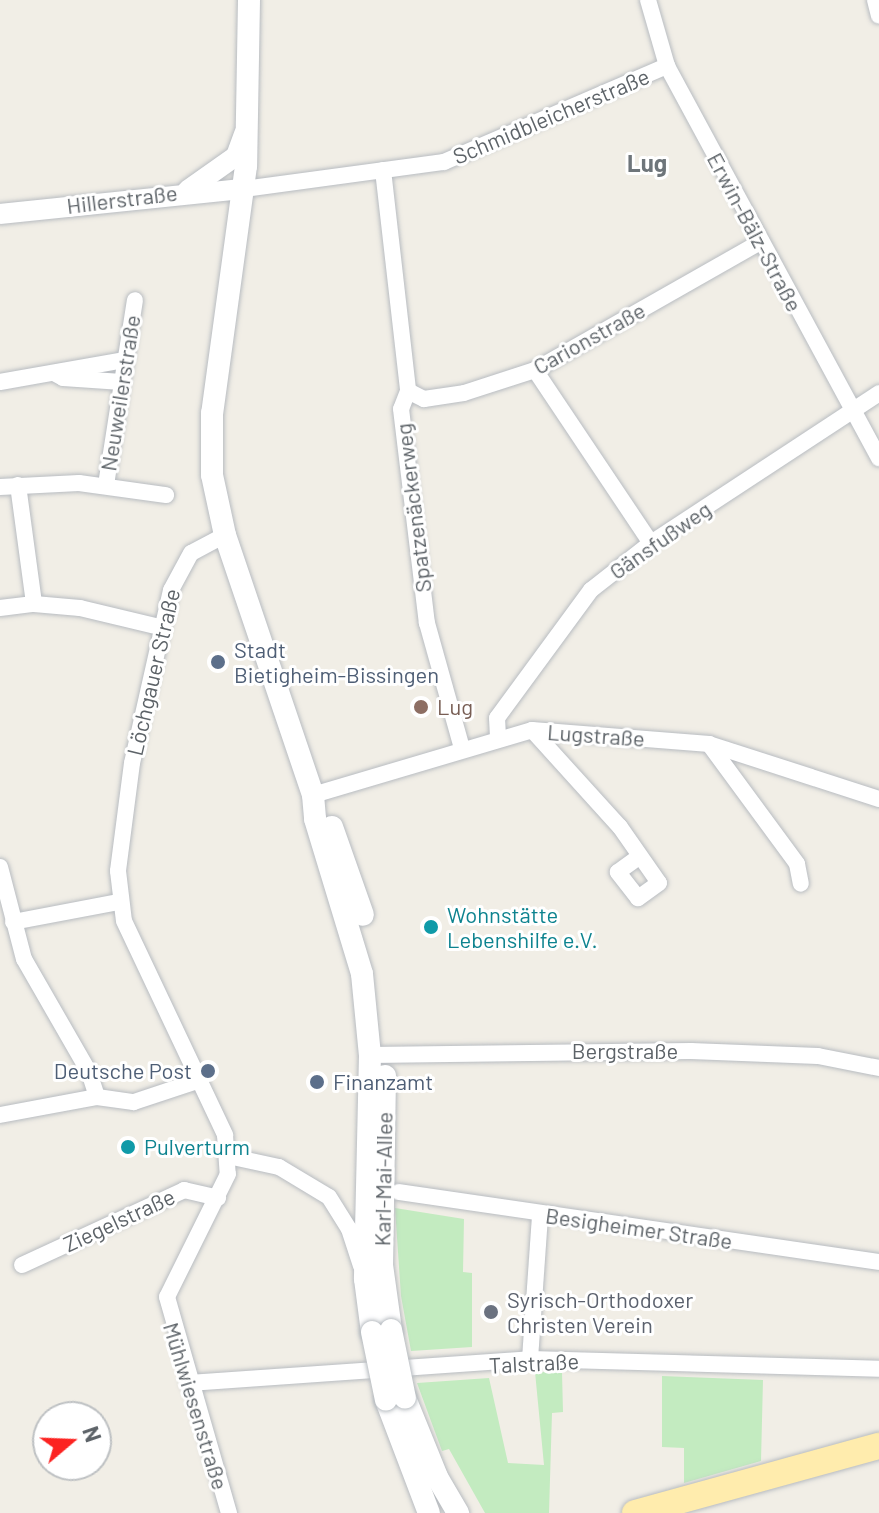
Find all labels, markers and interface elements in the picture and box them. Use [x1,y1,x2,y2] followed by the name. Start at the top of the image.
[449,63,653,169] street label: Schmidbleicherstraße
[702,148,808,316] street label: Erwin-Bälz-Straße
[627,149,667,177] district label: Lug
[65,179,179,219] street label: Hillerstraße
[529,296,649,380] street label: Carionstraße
[95,313,145,473] street label: Neuweilerstraße
[390,422,436,594] street label: Spatzenäckerweg
[604,495,716,585] street label: Gänsfußweg
[121,586,185,758] street label: Löchgauer Straße
[234,636,439,688] place label: Stadt Bietigheim-Bissingen
[209,653,227,671] marker: Stadt Bietigheim-Bissingen
[437,694,473,720] place label: Lug
[412,698,430,716] marker: Lug
[546,718,646,752] street label: Lugstraße
[447,901,598,952] place label: Wohnstätte Lebenshilfe e.V.
[422,918,440,936] marker: Wohnstätte Lebenshilfe e.V.
[572,1038,678,1064] street label: Bergstraße
[54,1058,192,1084] place label: Deutsche Post
[199,1062,217,1080] marker: Deutsche Post
[333,1069,433,1095] place label: Finanzamt
[308,1073,326,1091] marker: Finanzamt
[369,1111,397,1247] street label: Karl-Mai-Allee
[144,1134,250,1160] place label: Pulverturm
[119,1138,137,1156] marker: Pulverturm
[59,1183,179,1257] street label: Ziegelstraße
[544,1202,734,1254] street label: Besigheimer Straße
[507,1286,693,1338] place label: Syrisch-Orthodoxer Christen Verein
[482,1303,500,1321] marker: Syrisch-Orthodoxer Christen Verein
[158,1319,234,1493] street label: Mühlwiesenstraße
[488,1347,580,1379] street label: Talstraße
[32,1401,112,1481] north arrow
[78,1423,107,1445] text: N

